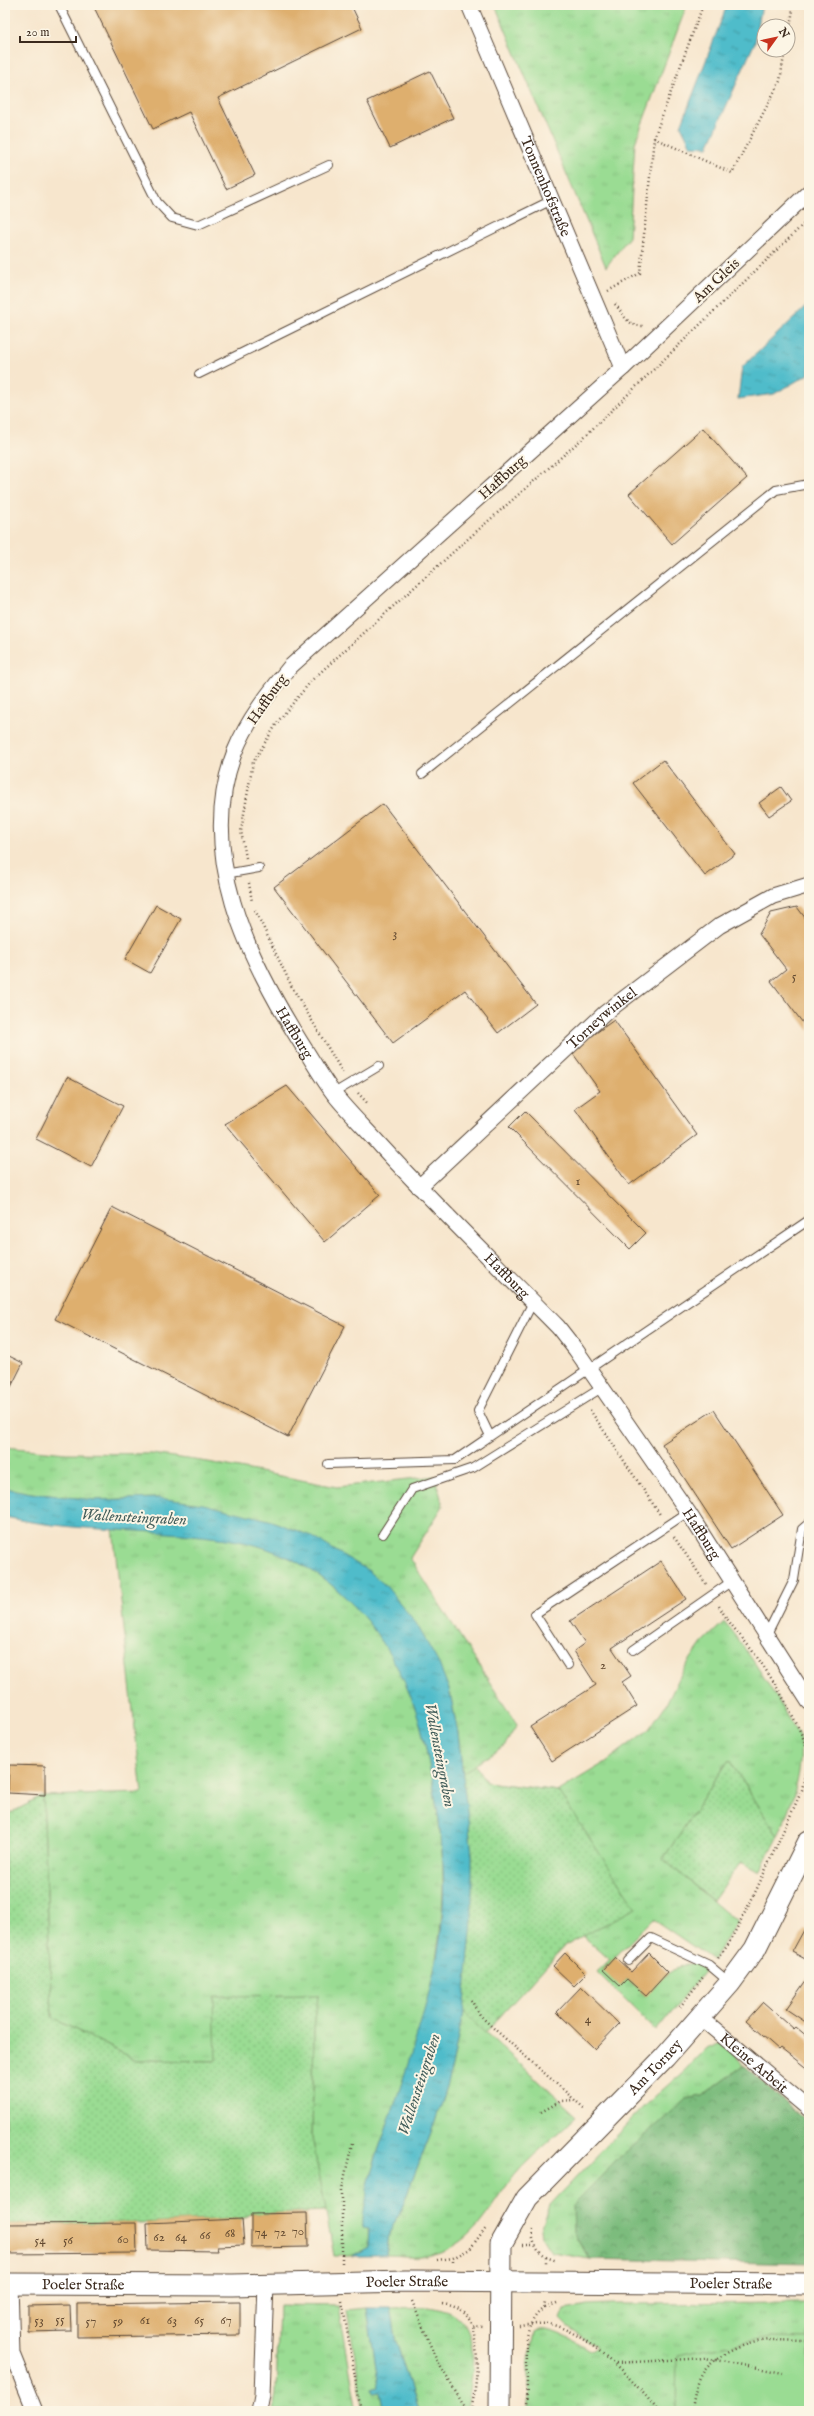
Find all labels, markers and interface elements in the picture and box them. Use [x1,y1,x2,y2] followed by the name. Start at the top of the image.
[20,18,76,44] scale bar
[756,18,796,58] north arrow
[775,24,792,41] text: N
[26,25,49,40] text: 20 m
[516,134,575,240] street label: Tonnenhofstraße
[688,254,744,307] street label: Am Gleis
[475,450,531,504] street label: Haffburg
[243,670,292,728] street label: Haffburg
[393,925,398,942] house number: 3
[792,968,797,985] house number: 5
[563,983,642,1054] street label: Torneywinkel
[271,1003,318,1063] street label: Haffburg
[576,1173,581,1190] house number: 1
[480,1249,534,1304] street label: Haffburg
[678,1504,725,1564] street label: Haffburg
[81,1505,187,1531] water label: Wallensteingraben
[600,1657,606,1674] house number: 2
[419,1702,459,1809] water label: Wallensteingraben
[585,2011,592,2028] house number: 4
[716,2029,792,2097] street label: Kleine Arbeit
[394,2031,446,2138] water label: Wallensteingraben
[623,2035,687,2100] street label: Am Torney
[292,2223,304,2240] house number: 70
[255,2224,268,2241] house number: 74
[274,2224,286,2241] house number: 72
[225,2225,235,2242] house number: 68
[200,2227,211,2244] house number: 66
[153,2229,165,2246] house number: 62
[175,2229,188,2246] house number: 64
[117,2231,129,2248] house number: 60
[34,2232,46,2249] house number: 54
[63,2232,74,2249] house number: 56
[365,2272,448,2292] street label: Poeler Straße
[690,2274,772,2294] street label: Poeler Straße
[42,2275,124,2295] street label: Poeler Straße
[55,2311,65,2328] house number: 55
[34,2312,44,2329] house number: 53
[140,2312,150,2329] house number: 61
[167,2312,177,2329] house number: 63
[194,2312,204,2329] house number: 65
[220,2312,232,2329] house number: 67
[86,2313,96,2330] house number: 57
[113,2313,124,2330] house number: 59

